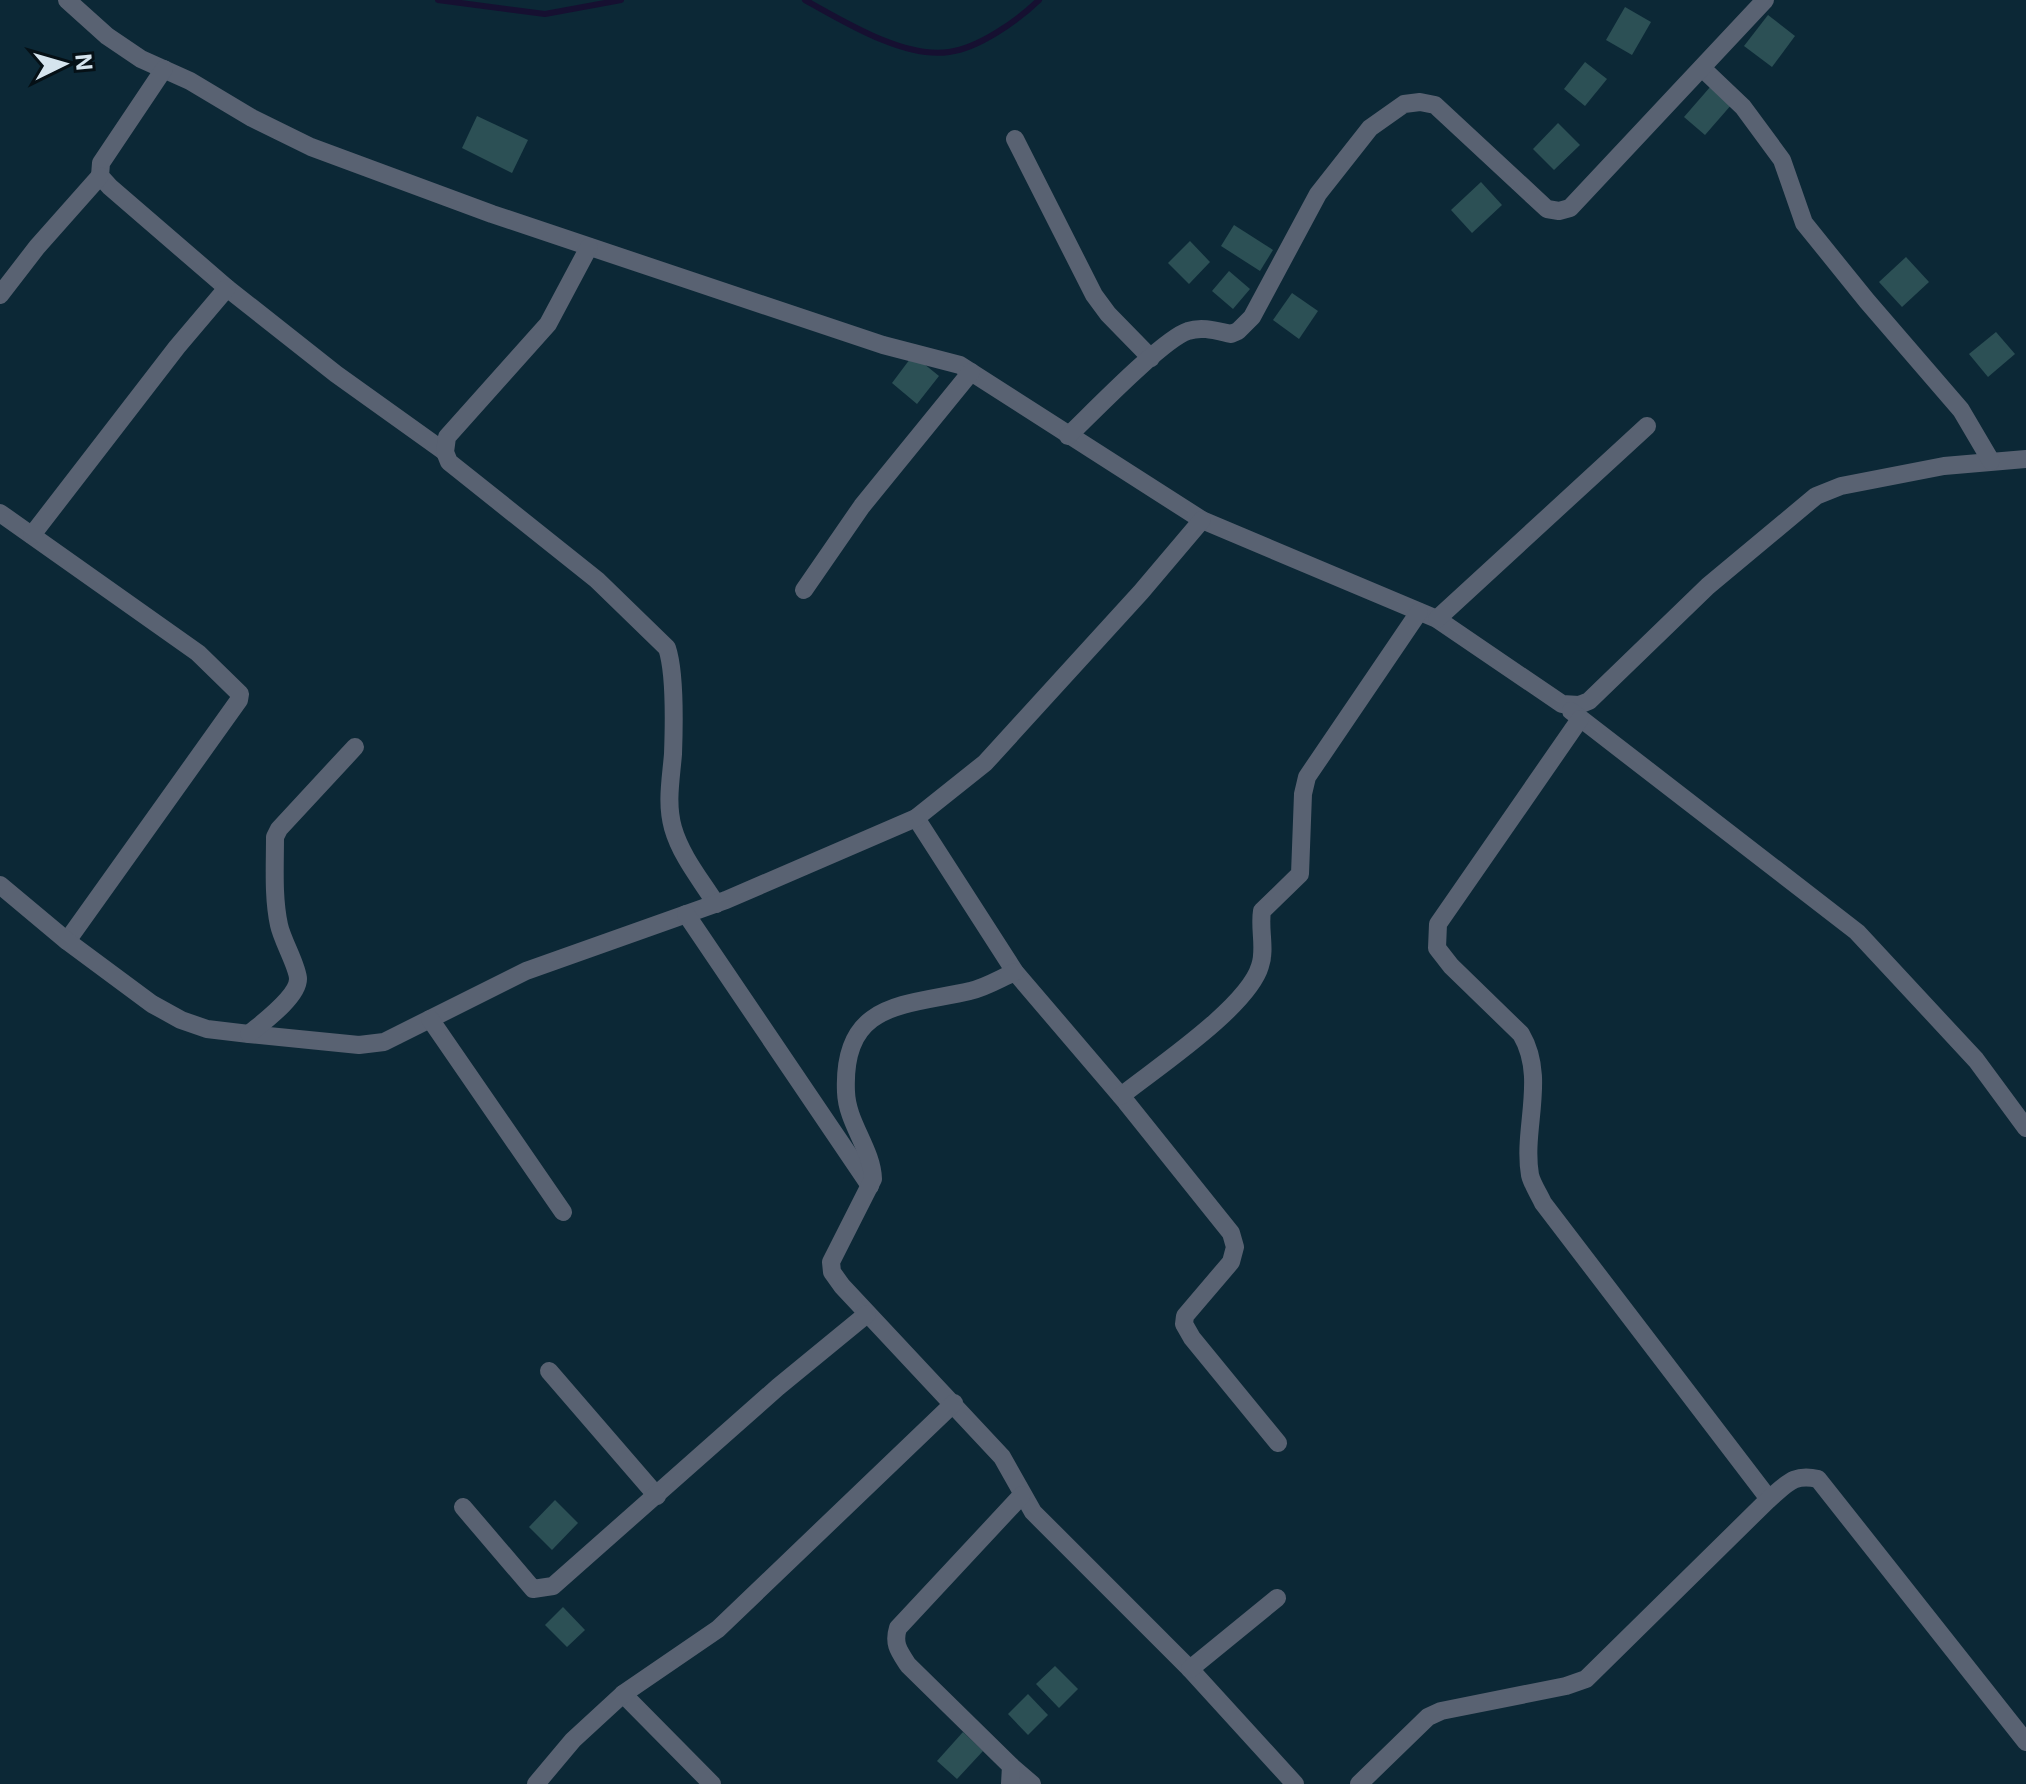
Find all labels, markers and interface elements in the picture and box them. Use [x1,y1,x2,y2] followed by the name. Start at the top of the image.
[24,24,104,104] north arrow
[70,53,98,72] text: N

